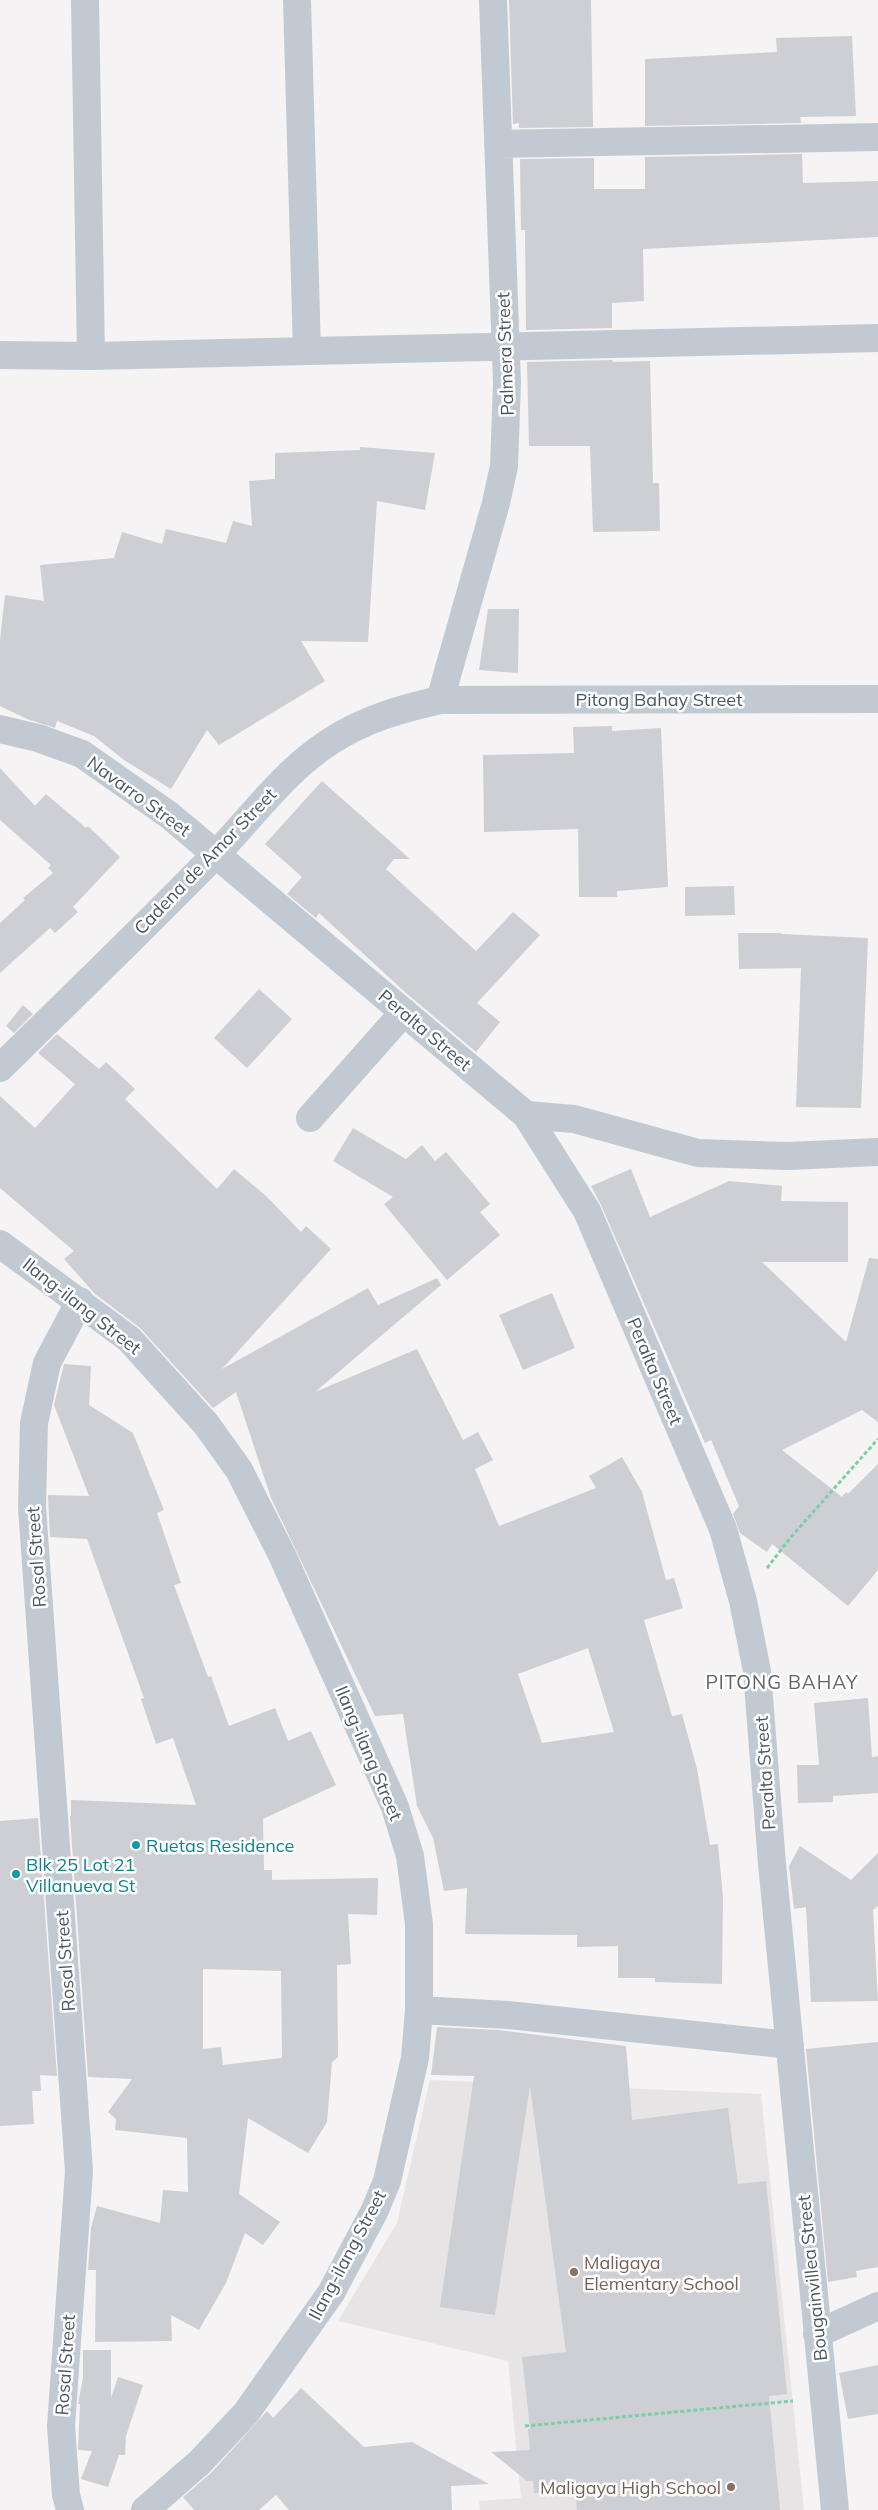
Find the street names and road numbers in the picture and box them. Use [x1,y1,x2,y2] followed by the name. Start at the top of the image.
[491,292,519,416] street label: Palmera Street
[576,688,742,711] street label: Pitong Bahay Street
[83,751,195,841] street label: Navarro Street
[129,783,281,939] street label: Cadena de Amor Street
[374,984,476,1076] street label: Peralta Street
[18,1253,146,1359] street label: Ilang-ilang Street
[622,1314,688,1428] street label: Peralta Street
[21,1506,51,1608] street label: Rosal Street
[330,1682,408,1824] street label: Ilang-ilang Street
[750,1715,780,1831] street label: Peralta Street
[50,1910,80,2012] street label: Rosal Street
[303,2186,391,2324] street label: Ilang-ilang Street
[792,2194,832,2362] street label: Bougainvillea Street
[50,2314,80,2416] street label: Rosal Street

